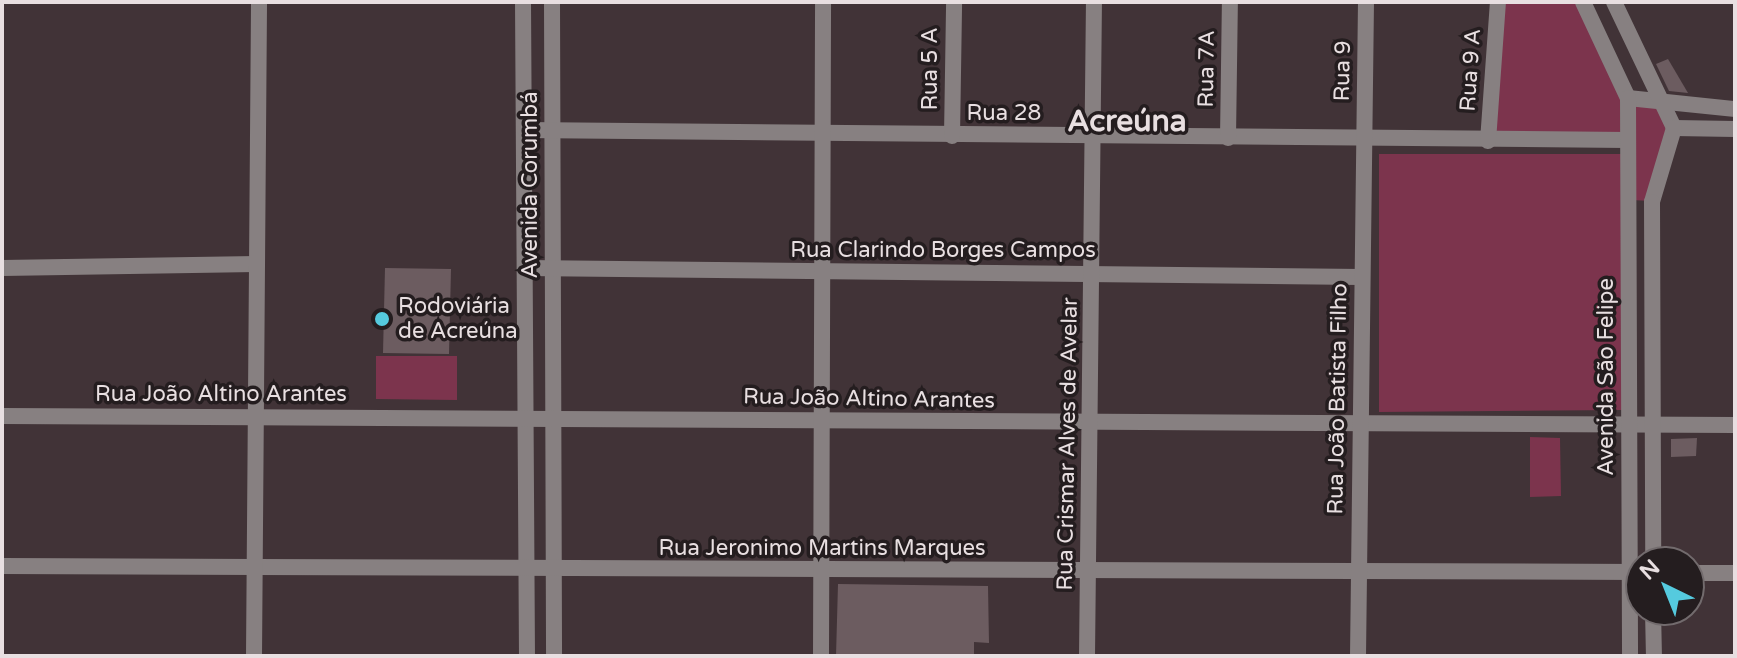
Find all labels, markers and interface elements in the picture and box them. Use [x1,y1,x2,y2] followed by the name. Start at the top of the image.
[918,27,944,111] street label: Rua 5 A
[1455,28,1487,112] street label: Rua 9 A
[1193,30,1221,108] street label: Rua 7A
[1329,40,1357,102] street label: Rua 9
[518,92,544,278] street label: Avenida Corumbá
[967,101,1041,127] street label: Rua 28
[1067,104,1187,140] district label: Acreúna
[790,238,1096,264] street label: Rua Clarindo Borges Campos
[1594,278,1620,476] street label: Avenida São Felipe
[1323,283,1353,515] street label: Rua João Batista Filho
[398,293,518,344] place label: Rodoviária de Acreúna
[1052,297,1084,591] street label: Rua Crismar Alves de Avelar
[373,310,391,328] marker: Rodoviária de Acreúna
[95,382,347,408] street label: Rua João Altino Arantes
[743,384,995,414] street label: Rua João Altino Arantes
[658,536,986,562] street label: Rua Jeronimo Martins Marques
[1625,546,1705,626] north arrow
[1635,554,1665,585] text: N

